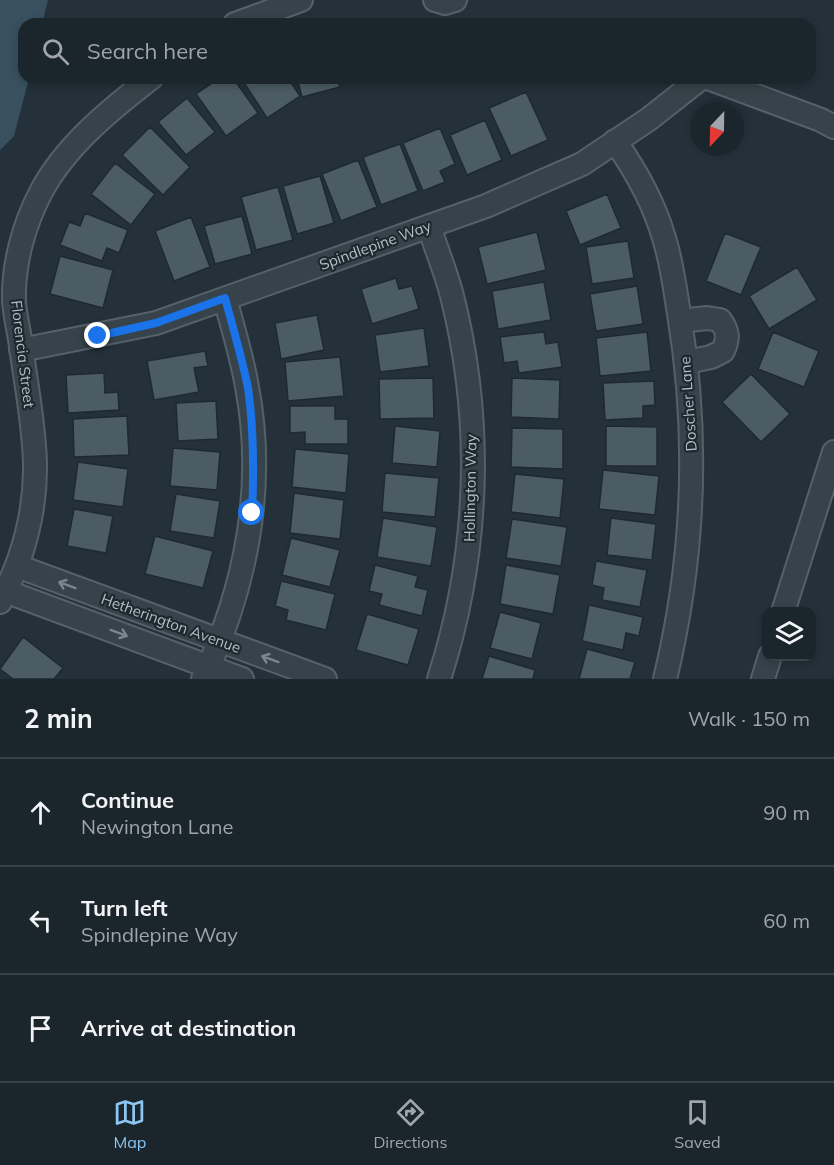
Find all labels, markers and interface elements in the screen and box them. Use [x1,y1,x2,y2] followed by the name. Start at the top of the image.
[18,18,816,84] search box
[39,35,72,68] icon: search
[87,37,208,65] text: Search here
[690,102,744,156] north arrow
[316,216,434,274] street label: Spindlepine Way
[7,299,39,409] street label: Florencia Street
[84,322,110,348] route end
[675,356,701,452] street label: Doscher Lane
[460,434,480,542] street label: Hollington Way
[238,499,264,525] route start
[58,578,77,589] one-way arrow
[98,589,244,657] street label: Hetherington Avenue
[762,607,816,661] map controls
[762,607,816,661] button: layers
[109,629,128,640] one-way arrow
[261,653,280,664] one-way arrow
[24,702,93,735] text: 2 min
[688,706,810,731] text: Walk · 150 m
[81,786,174,814] text: Continue
[24,796,57,829] icon: ahead
[763,800,810,825] text: 90 m
[81,814,233,839] text: Newington Lane
[81,894,168,922] text: Turn left
[24,904,57,937] icon: left
[763,908,810,933] text: 60 m
[81,922,238,947] text: Spindlepine Way
[24,1012,57,1045] icon: arrive
[81,1014,296,1042] text: Arrive at destination
[113,1096,146,1152] tab: Map
[373,1096,447,1152] tab: Directions
[674,1096,721,1152] tab: Saved

